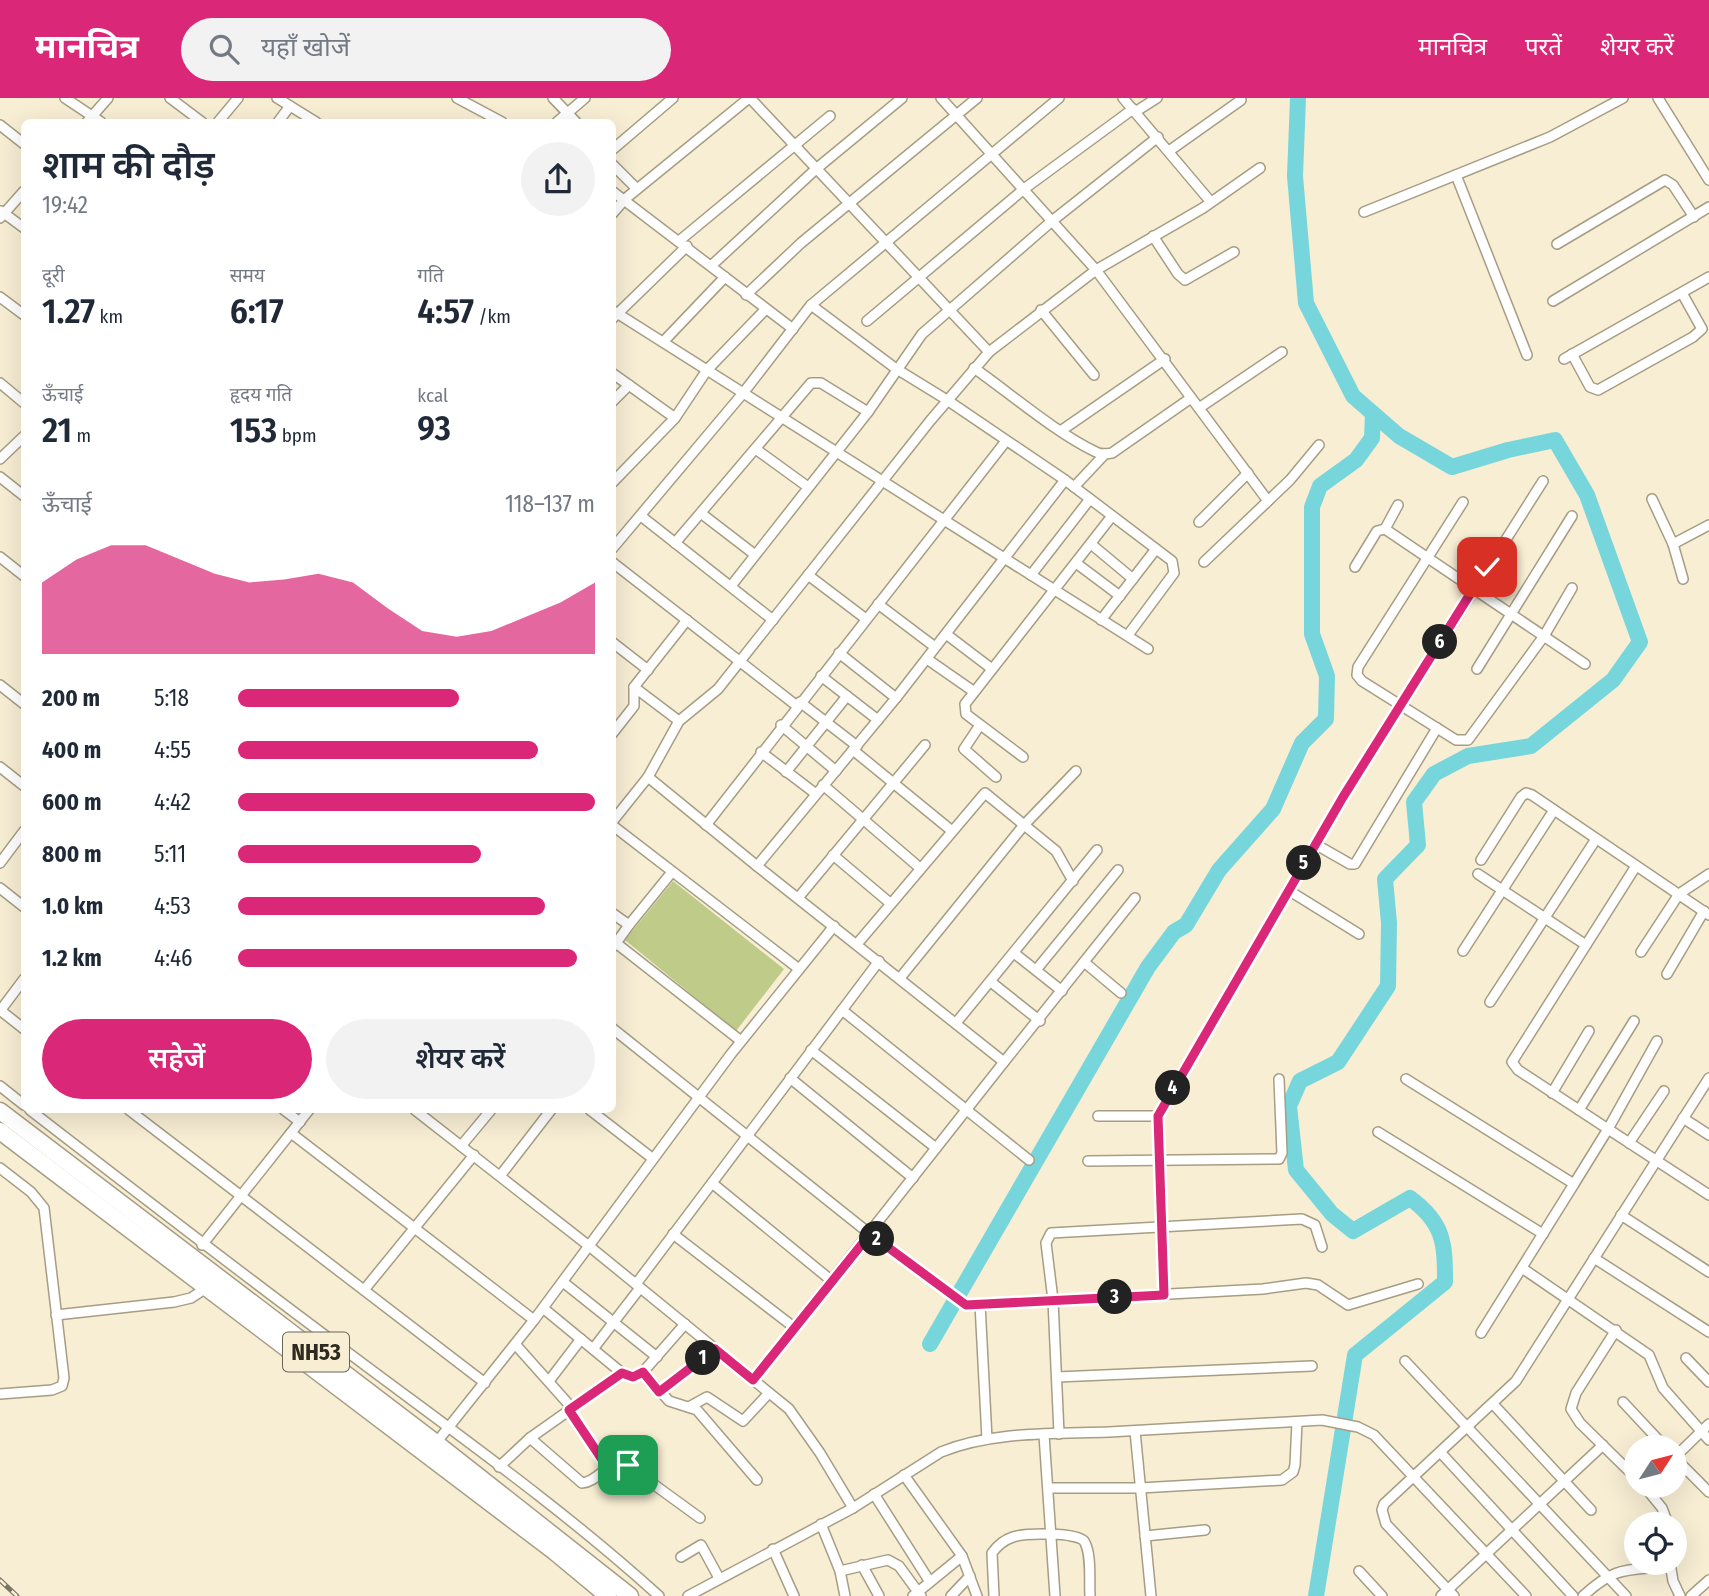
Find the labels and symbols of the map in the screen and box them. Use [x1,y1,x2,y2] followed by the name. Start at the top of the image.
[1457,537,1517,597] pin
[1422,624,1458,660] pin: 6
[1286,846,1322,880] pin: 5
[1156,1070,1190,1105] pin: 4
[860,1222,894,1256] pin: 2
[1098,1280,1132,1314] pin: 3
[283,1332,349,1372] road number: NH53
[686,1340,720,1376] pin: 1
[598,1435,658,1495] pin
[1624,1435,1687,1498] north arrow

